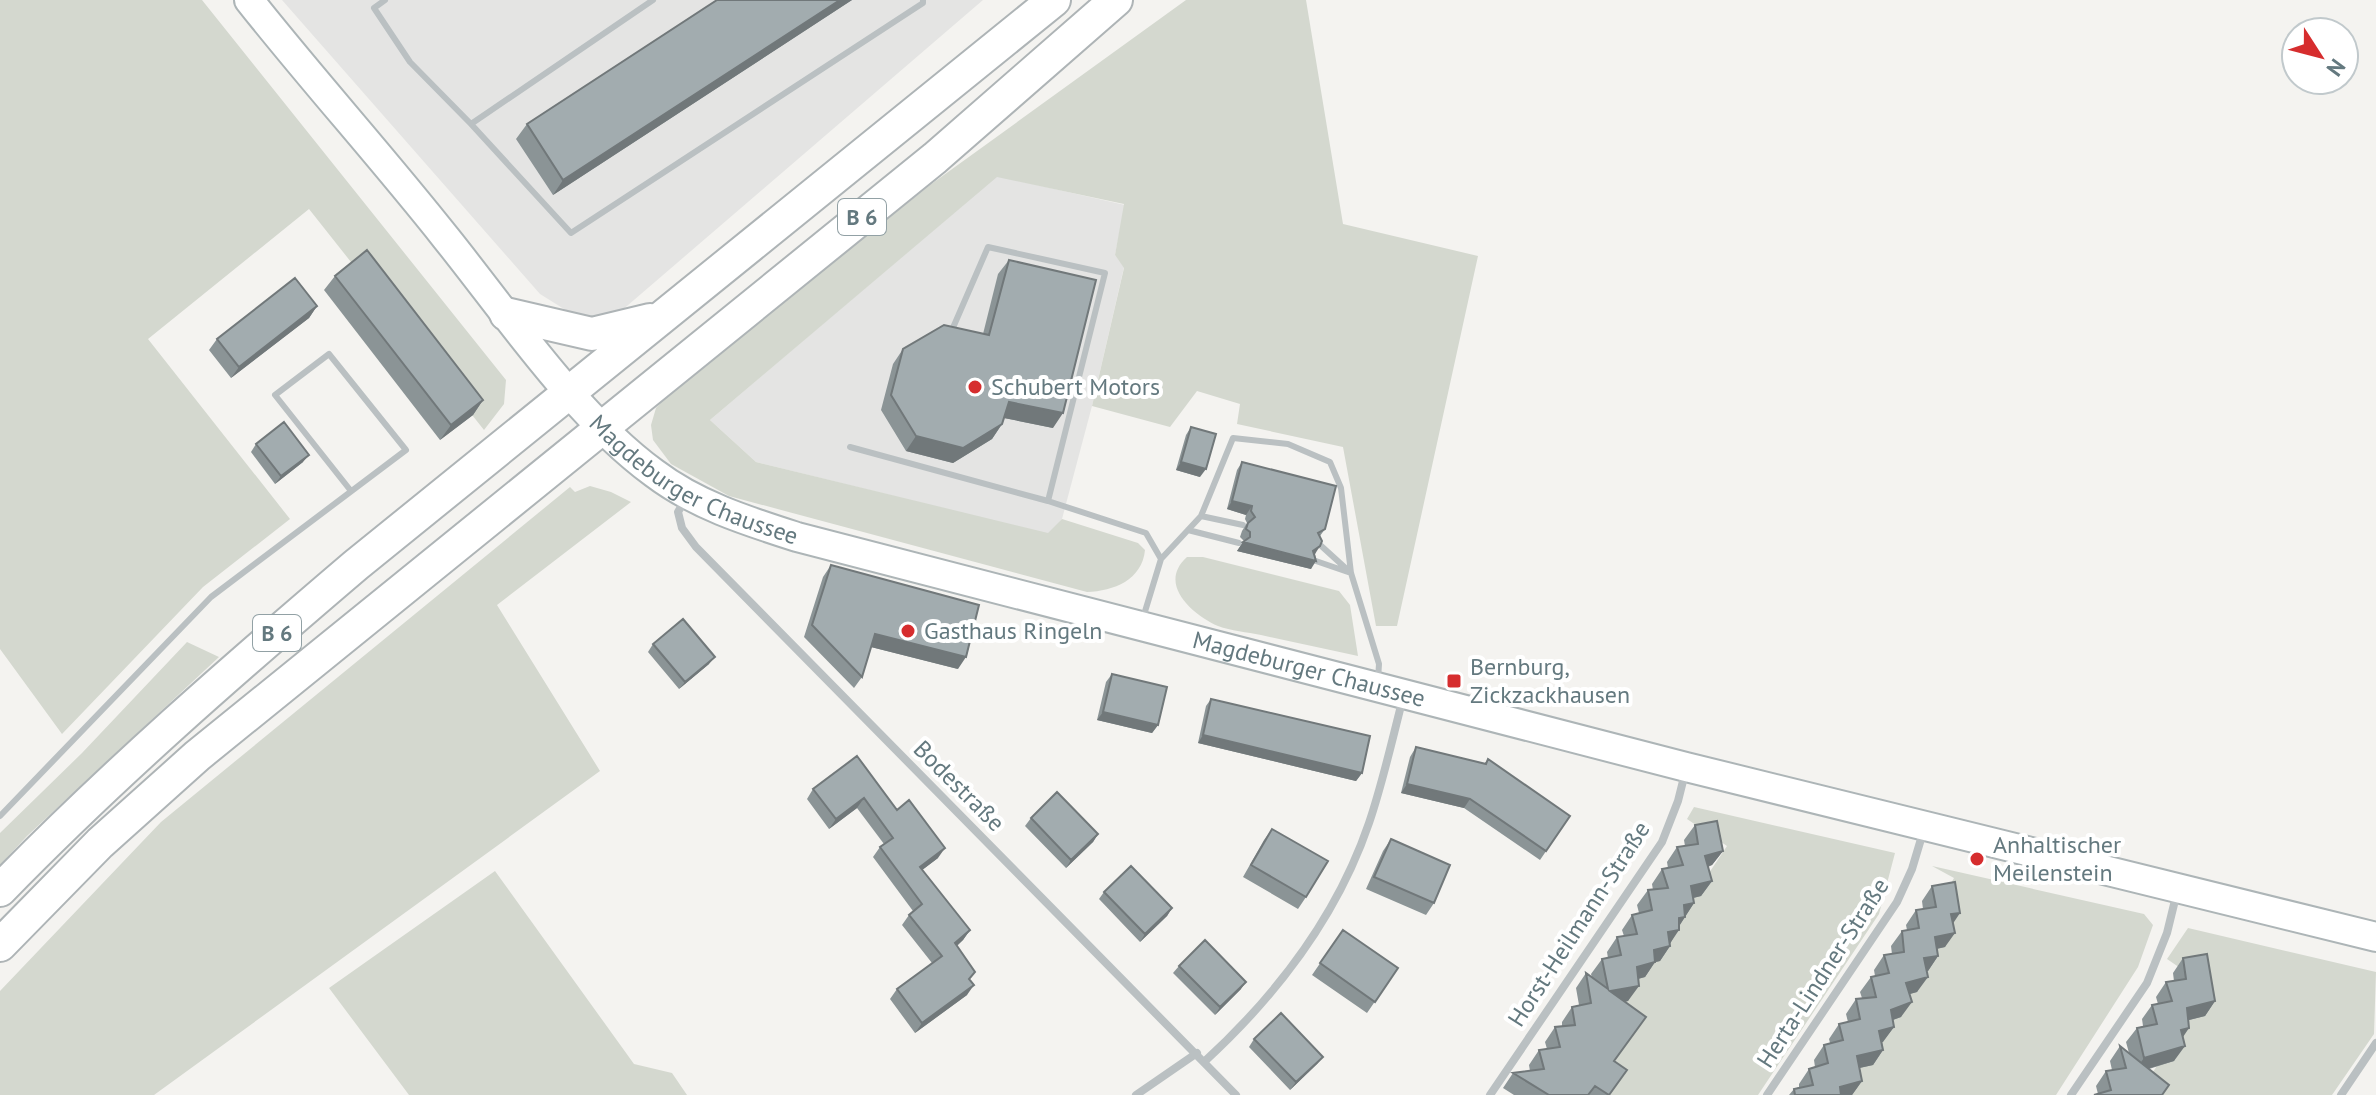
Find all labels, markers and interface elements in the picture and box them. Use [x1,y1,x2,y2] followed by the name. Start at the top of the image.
[2280,16,2360,96] north arrow
[2321,54,2352,82] text: N
[838,199,886,235] road number: B 6
[991,371,1160,402] place label: Schubert Motors
[966,378,984,396] marker: Schubert Motors
[583,408,802,551] street label: Magdeburger Chaussee
[253,615,301,651] road number: B 6
[924,615,1102,646] place label: Gasthaus Ringeln
[899,622,917,640] marker: Gasthaus Ringeln
[1190,624,1428,714] street label: Magdeburger Chaussee
[1470,651,1630,710] place label: Bernburg, Zickzackhausen
[1445,672,1463,690] marker: Bernburg, Zickzackhausen
[907,733,1012,838] street label: Bodestraße
[1501,815,1657,1032] street label: Horst-Heilmann-Straße
[1993,829,2121,888] place label: Anhaltischer Meilenstein
[1968,850,1986,868] marker: Anhaltischer Meilenstein
[1750,872,1896,1074] street label: Herta-Lindner-Straße

